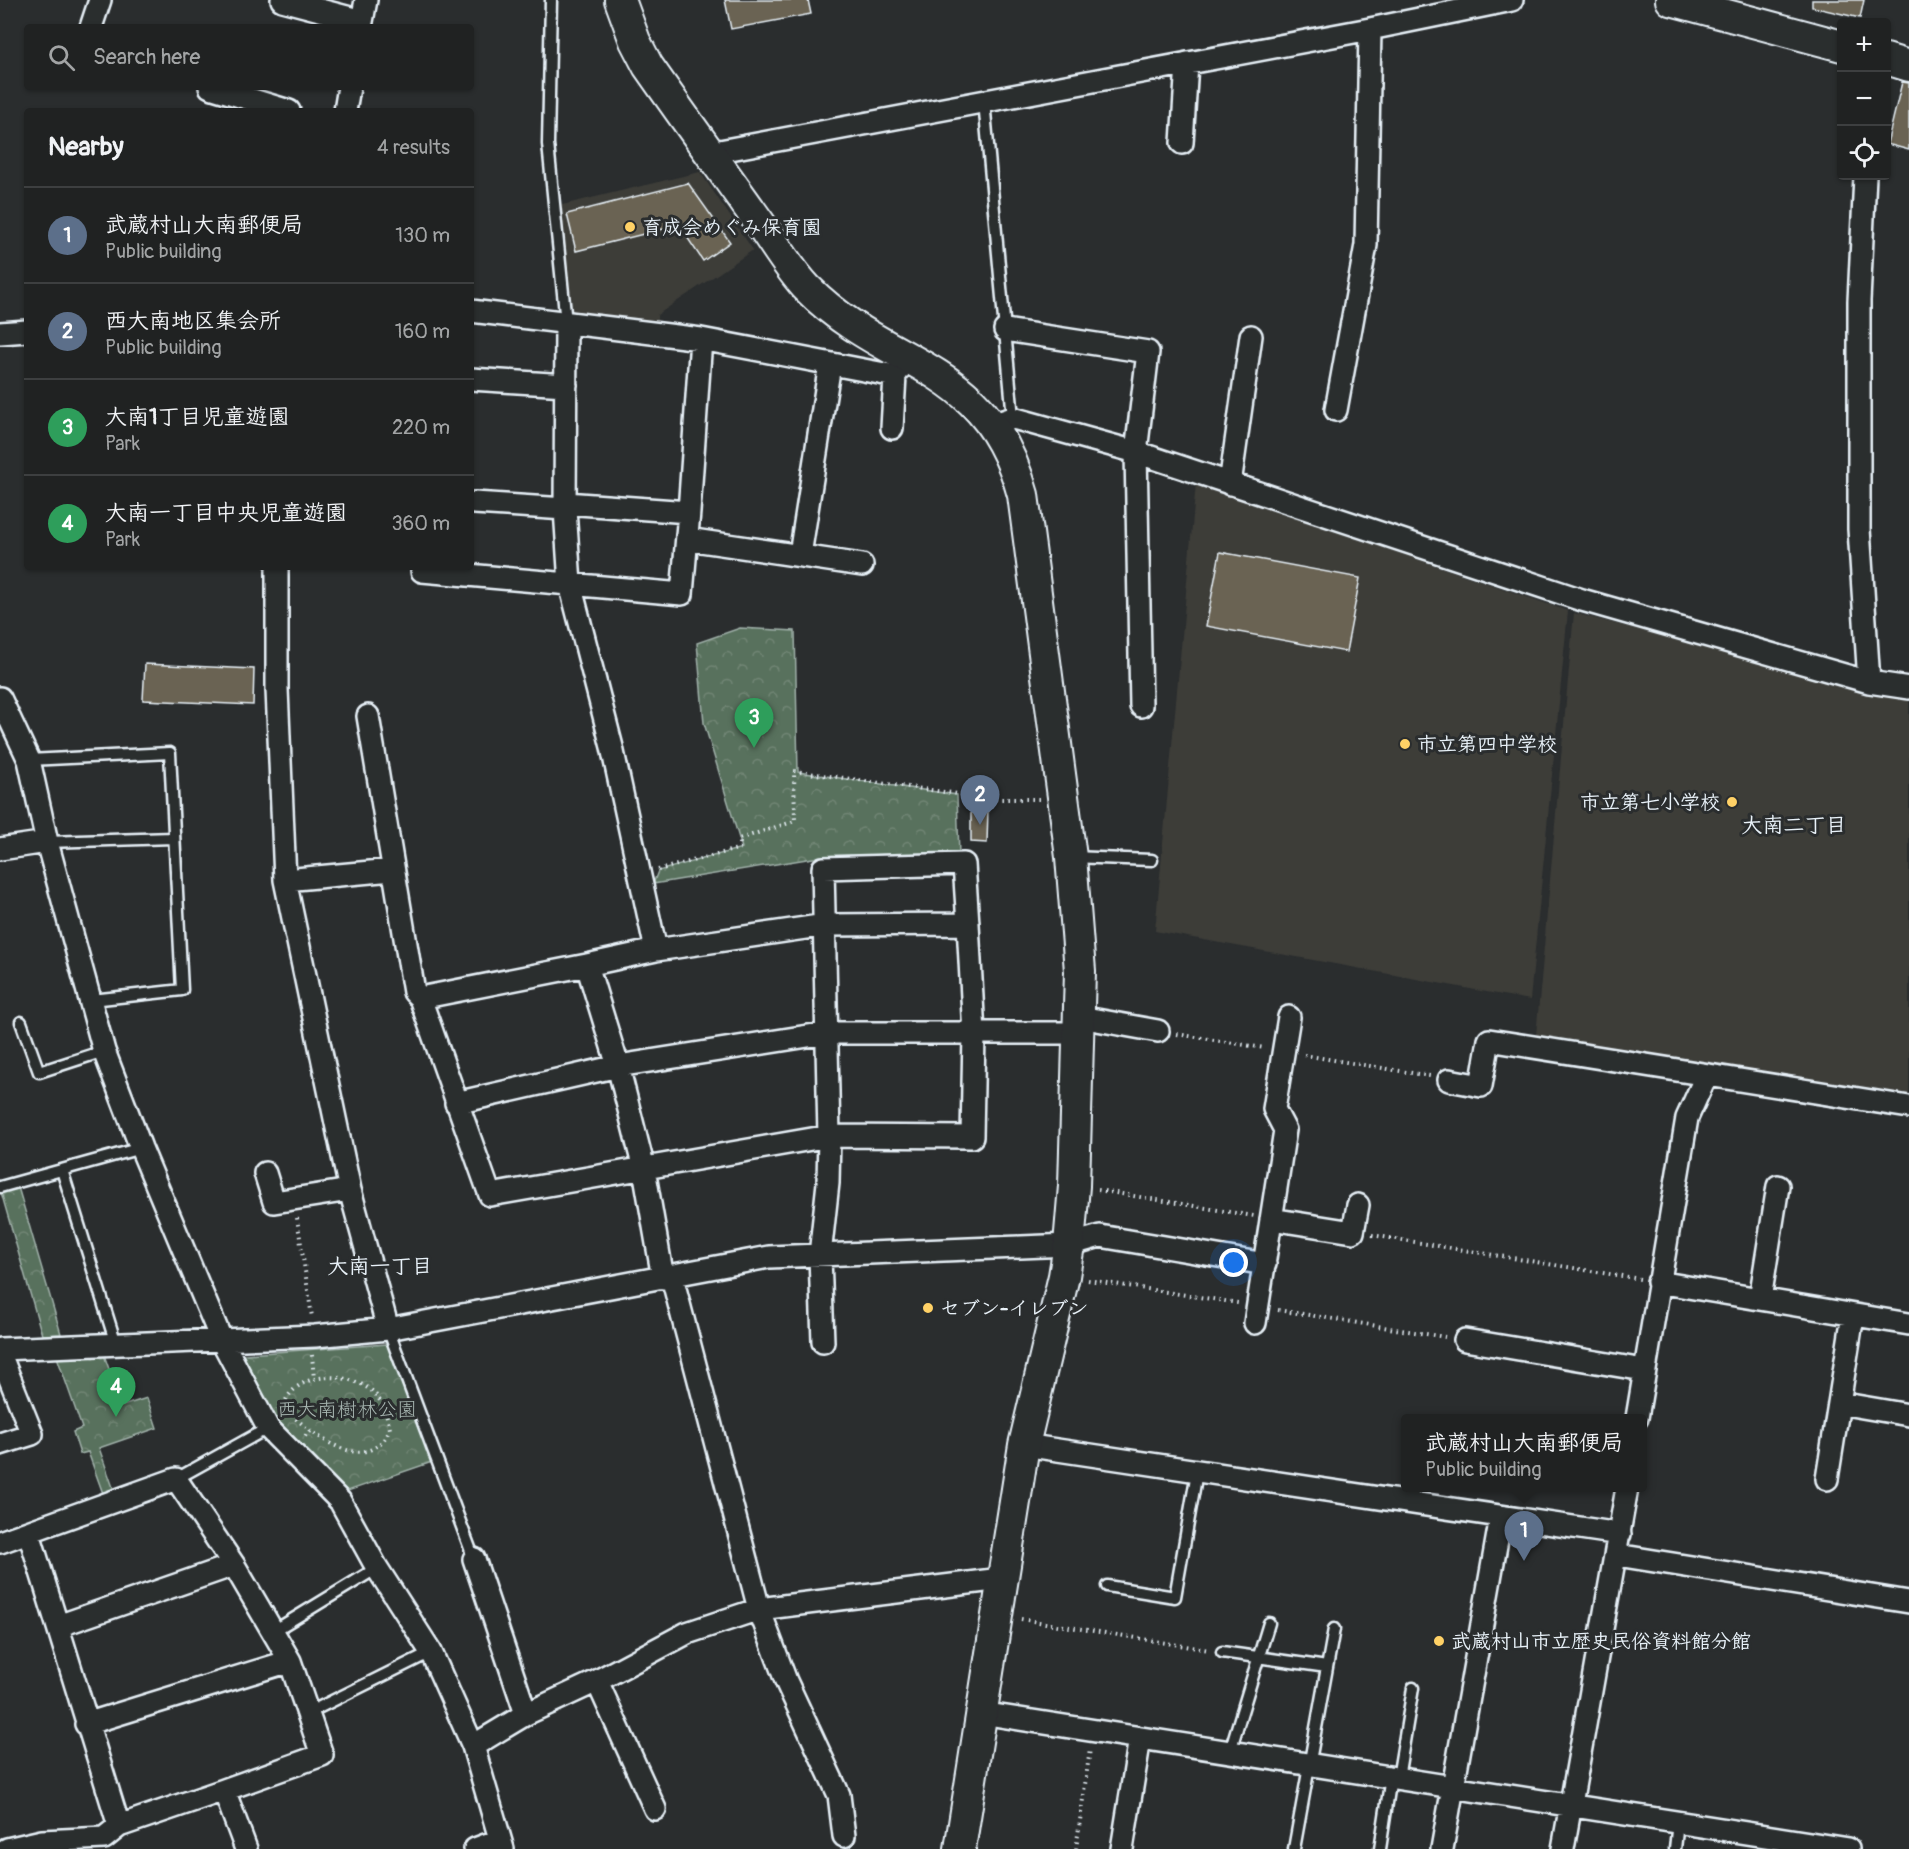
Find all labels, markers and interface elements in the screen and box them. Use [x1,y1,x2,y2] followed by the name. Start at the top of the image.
[1837,18,1891,180] map controls
[1837,18,1891,72] button: +
[24,24,474,90] search box
[45,41,78,74] icon: search
[93,43,200,71] text: Search here
[1837,72,1891,126] button: −
[1837,126,1891,180] button: locate
[48,131,124,163] text: Nearby
[377,135,450,160] text: 4 results
[105,211,303,239] text: 武蔵村山大南郵便局
[642,215,822,240] place label: 育成会めぐみ保育園
[623,220,637,234] marker: 育成会めぐみ保育園
[64,223,71,248] text: 1
[395,223,450,248] text: 130 m
[105,239,221,264] text: Public building
[105,307,281,335] text: 西大南地区集会所
[62,319,73,344] text: 2
[395,319,450,344] text: 160 m
[105,335,221,360] text: Public building
[105,403,290,431] text: 大南1丁目児童遊園
[62,415,73,440] text: 3
[392,415,450,440] text: 220 m
[105,431,140,456] text: Park
[105,499,347,527] text: 大南一丁目中央児童遊園
[62,511,73,536] text: 4
[391,511,450,536] text: 360 m
[105,527,140,552] text: Park
[734,698,774,748] pin: 3
[1417,732,1557,757] place label: 市立第四中学校
[1398,737,1412,751] marker: 市立第四中学校
[960,776,1000,825] pin: 2
[1580,790,1720,815] place label: 市立第七小学校
[1725,795,1739,809] marker: 市立第七小学校
[1742,812,1847,839] district label: 大南二丁目
[1219,1248,1248,1277] your location
[328,1253,433,1280] district label: 大南一丁目
[940,1296,1089,1321] place label: セブン-イレブン
[921,1301,935,1315] marker: セブン-イレブン
[96,1368,136,1417] pin: 4
[277,1397,417,1422] park label: 西大南樹林公園
[1401,1414,1647,1492] popup
[1425,1429,1623,1457] text: 武蔵村山大南郵便局
[1425,1457,1541,1482] text: Public building
[1504,1512,1544,1561] pin: 1
[1451,1629,1751,1654] place label: 武蔵村山市立歴史民俗資料館分館
[1432,1634,1446,1648] marker: 武蔵村山市立歴史民俗資料館分館

